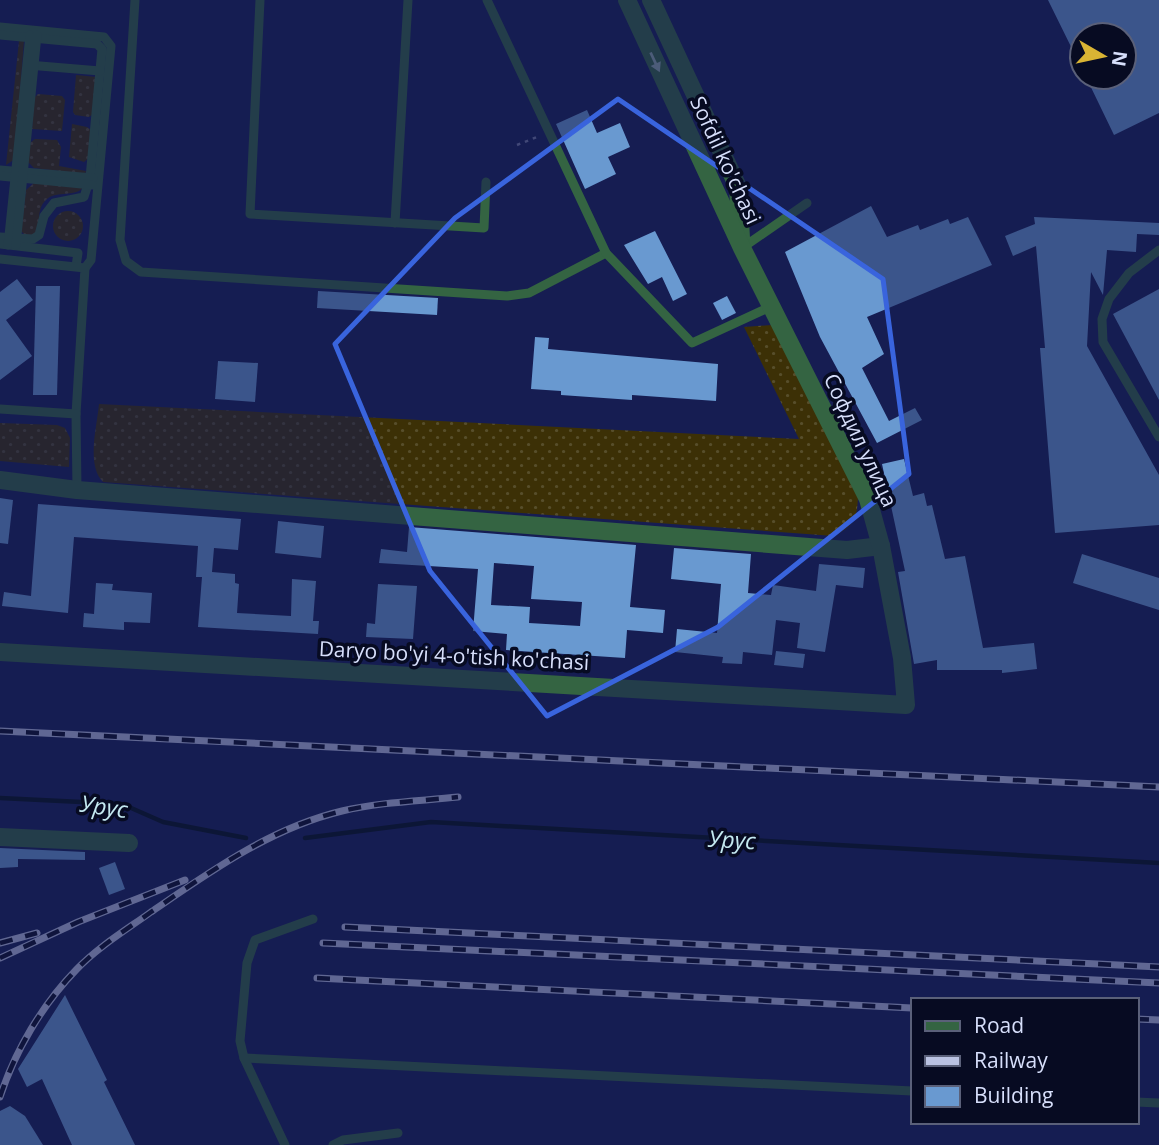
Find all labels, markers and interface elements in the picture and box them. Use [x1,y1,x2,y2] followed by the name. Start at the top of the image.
[1068,21,1138,91] north arrow
[1106,49,1134,68] text: N
[650,52,661,72] one-way arrow
[684,91,768,229] street label: Sofdil ko'chasi
[818,369,904,511] street label: Софдил улица
[318,634,590,676] street label: Daryo bo'yi 4-o'tish ko'chasi
[77,787,130,825] water label: Урус
[706,822,757,856] water label: Урус
[911,998,1138,1124] legend
[974,1011,1024,1039] text: Road
[974,1046,1048,1074] text: Railway
[974,1081,1053,1109] text: Building

